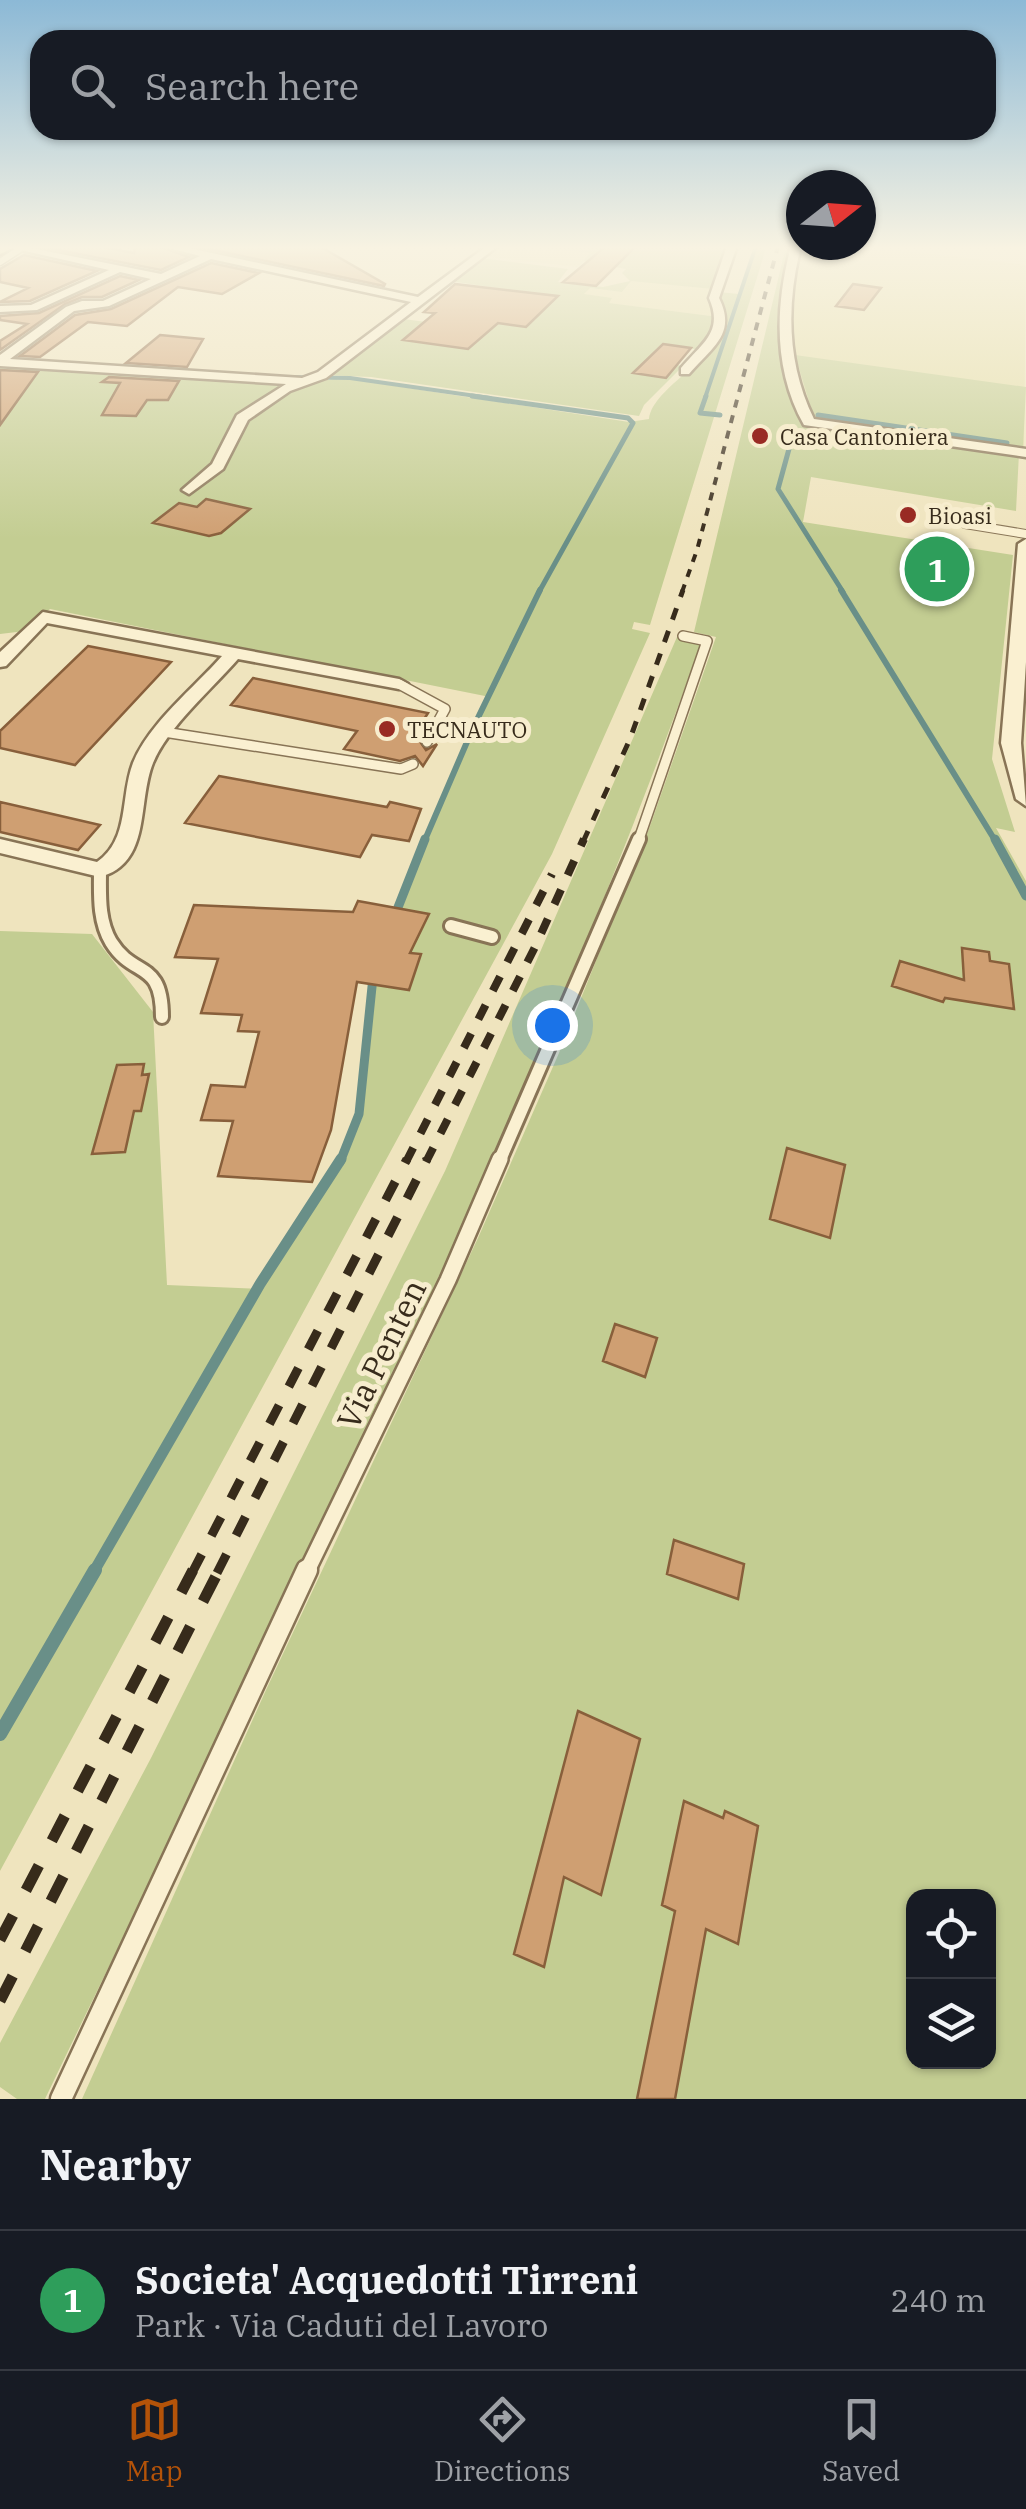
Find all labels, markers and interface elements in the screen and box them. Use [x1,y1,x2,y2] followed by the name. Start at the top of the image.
[30,30,996,140] search box
[65,58,120,113] icon: search
[145,61,359,110] text: Search here
[786,170,876,260] north arrow
[780,422,949,451] place label: Casa Cantoniera
[749,425,771,447] marker: Casa Cantoniera
[928,501,992,530] place label: Bioasi
[897,504,919,526] marker: Bioasi
[904,532,970,606] pin: 1
[407,715,527,744] place label: TECNAUTO
[376,718,398,740] marker: TECNAUTO
[527,1000,578,1051] your location
[327,1272,435,1436] street label: Via Penten
[906,1889,996,2069] map controls
[906,1889,996,1979] button: locate
[906,1979,996,2069] button: layers
[40,2137,191,2192] text: Nearby
[135,2255,638,2304] text: Societa' Acquedotti Tirreni
[63,2279,82,2321] text: 1
[890,2279,986,2321] text: 240 m
[135,2304,548,2346] text: Park · Via Caduti del Lavoro
[126,2392,183,2489] tab: Map
[434,2392,571,2489] tab: Directions
[822,2392,900,2489] tab: Saved

